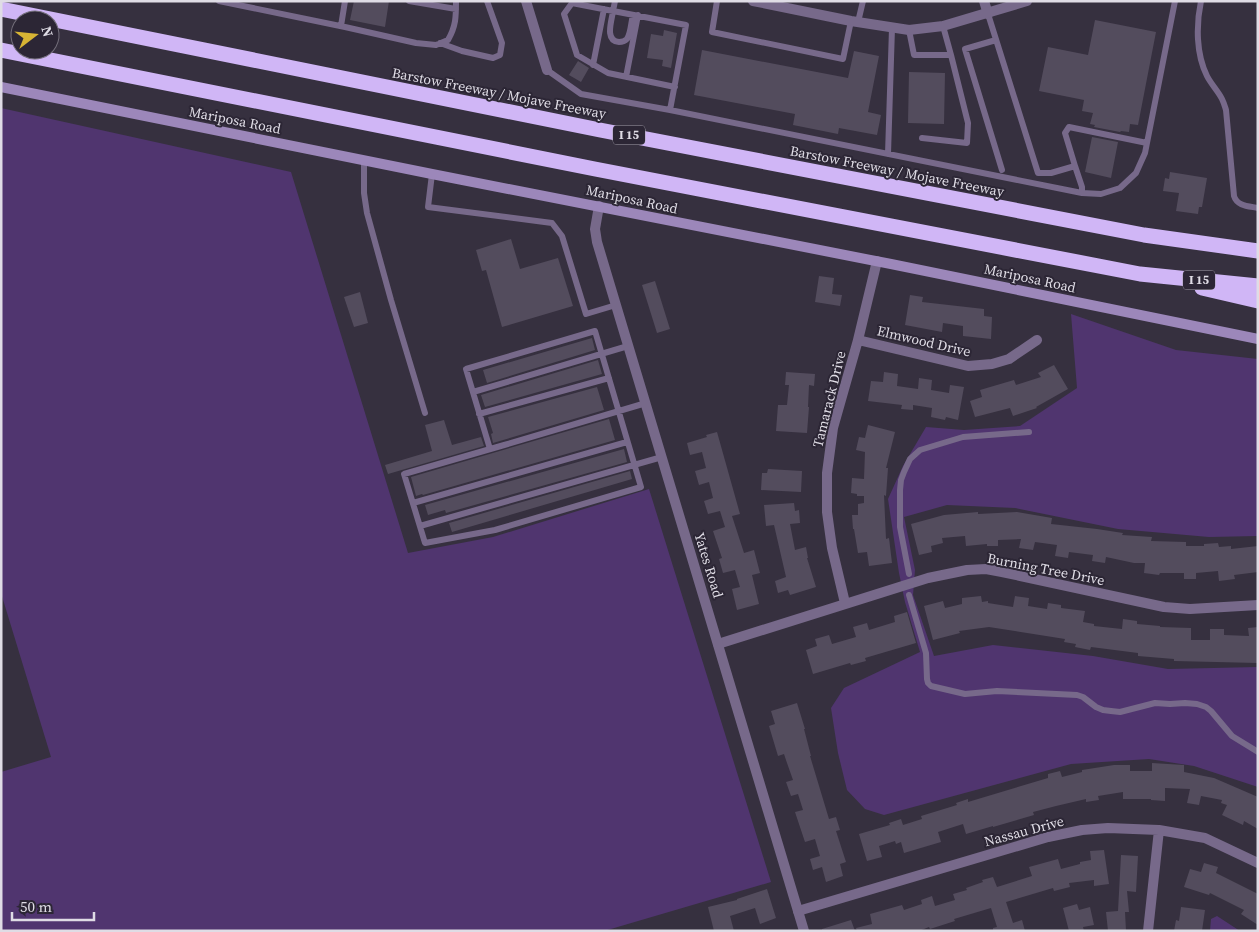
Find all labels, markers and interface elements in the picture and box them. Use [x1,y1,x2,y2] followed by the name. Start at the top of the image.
[10,10,60,60] north arrow
[36,24,59,39] text: N
[390,62,609,124] street label: Barstow Freeway / Mojave Freeway
[187,101,283,139] street label: Mariposa Road
[613,126,645,144] road number: I 15
[788,140,1007,202] street label: Barstow Freeway / Mojave Freeway
[584,180,680,219] street label: Mariposa Road
[982,259,1078,298] street label: Mariposa Road
[1183,270,1215,290] road number: I 15
[875,321,973,361] street label: Elmwood Drive
[807,349,851,449] street label: Tamarack Drive
[690,530,728,600] street label: Yates Road
[986,548,1106,590] street label: Burning Tree Drive
[982,811,1066,851] street label: Nassau Drive
[12,890,95,922] scale bar
[20,896,52,917] text: 50 m

